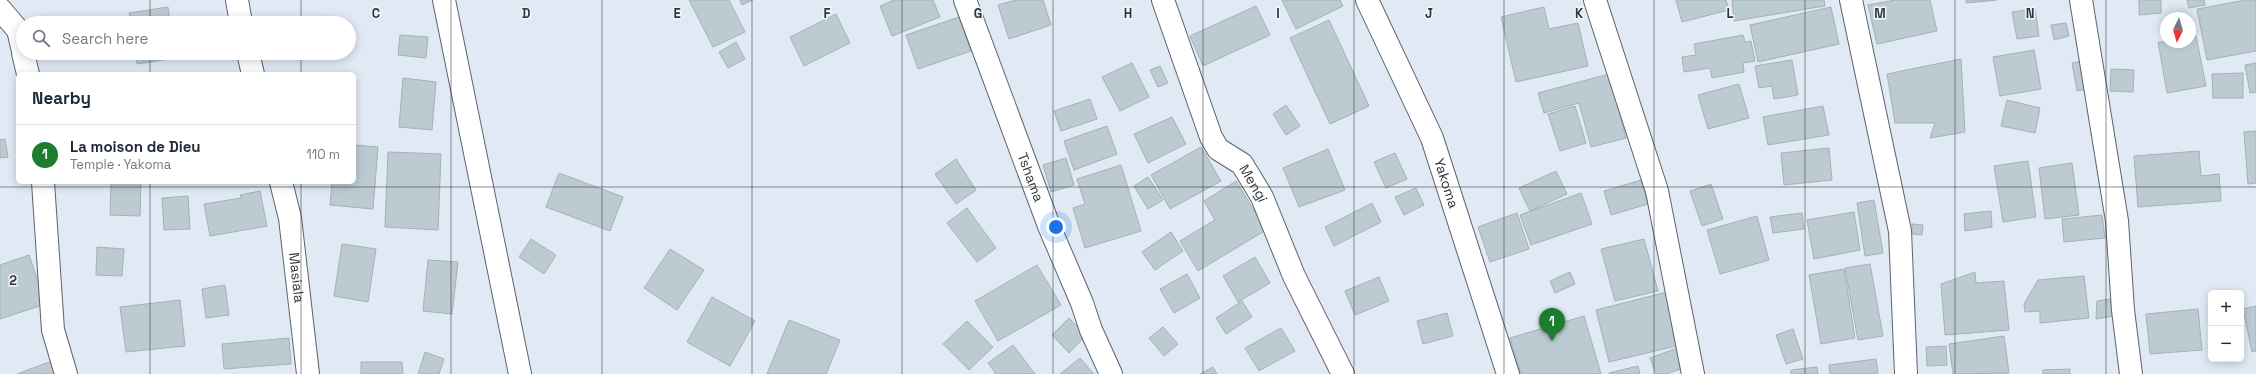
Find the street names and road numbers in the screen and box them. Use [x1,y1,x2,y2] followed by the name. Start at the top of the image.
[1013,150,1048,204] street label: Tshama
[1430,156,1463,210] street label: Yakoma
[1235,161,1272,205] street label: Mengi
[285,251,309,304] street label: Masiala

